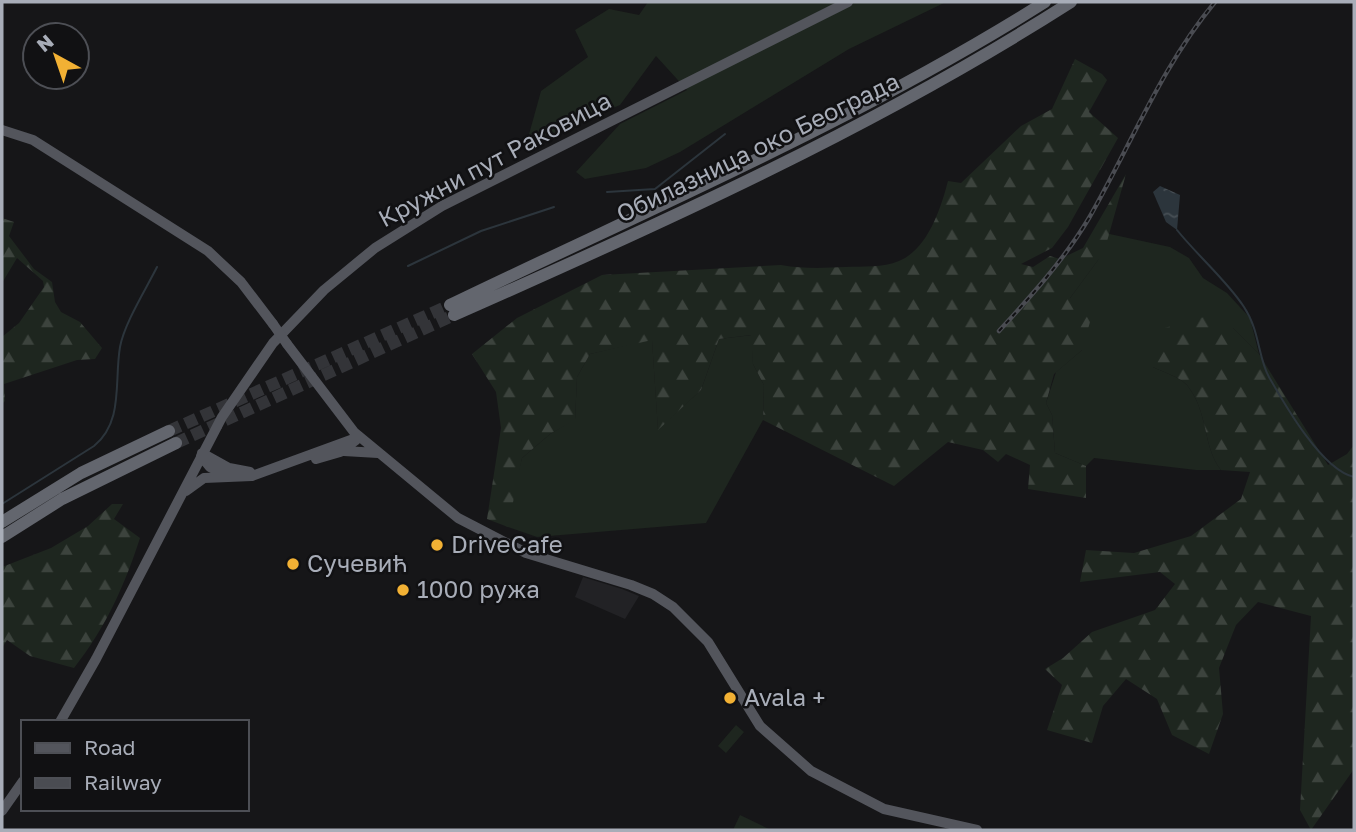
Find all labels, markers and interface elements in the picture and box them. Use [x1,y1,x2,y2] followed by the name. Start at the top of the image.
[21,21,91,91] north arrow
[32,29,58,56] text: N
[611,65,903,228] street label: Обилазница око Београда
[373,85,616,232] street label: Кружни пут Раковица
[451,529,563,558] place label: DriveCafe
[429,537,445,553] marker: DriveCafe
[307,548,407,577] place label: Сучевић
[285,556,301,572] marker: Сучевић
[417,574,540,603] place label: 1000 ружа
[395,582,411,598] marker: 1000 ружа
[744,682,825,711] place label: Avala +
[722,690,738,706] marker: Avala +
[21,720,248,811] legend
[84,734,135,760] text: Road
[84,769,162,795] text: Railway

